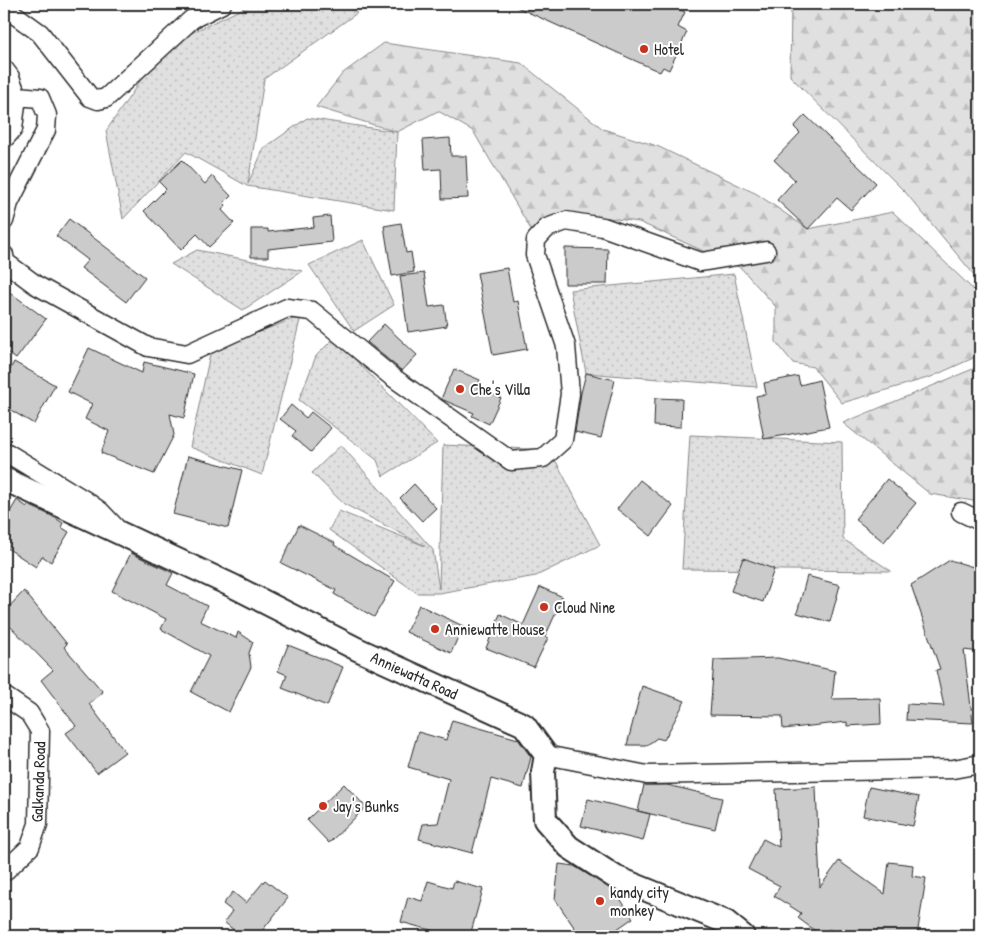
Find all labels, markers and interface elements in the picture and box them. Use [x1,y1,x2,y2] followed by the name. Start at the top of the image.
[654,38,685,60] place label: Hotel
[638,43,650,55] marker: Hotel
[470,378,530,400] place label: Che's Villa
[454,383,466,395] marker: Che's Villa
[554,596,616,618] place label: Cloud Nine
[538,601,550,613] marker: Cloud Nine
[445,618,545,640] place label: Anniewatte House
[429,623,441,635] marker: Anniewatte House
[368,646,461,704] street label: Anniewatta Road
[26,741,50,823] street label: Galkanda Road
[333,795,399,817] place label: Jay's Bunks
[317,800,329,812] marker: Jay's Bunks
[610,881,669,921] place label: kandy city monkey
[594,895,606,907] marker: kandy city monkey

